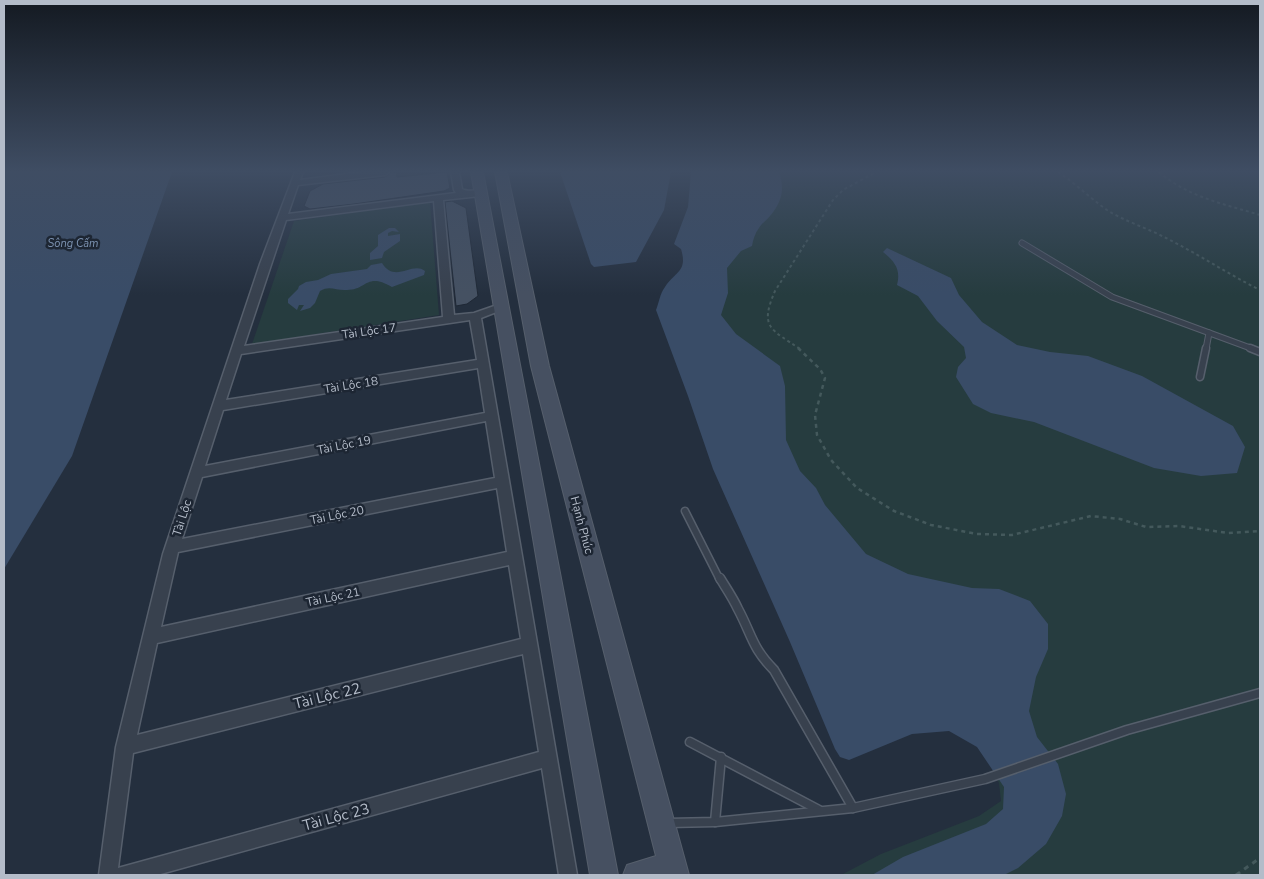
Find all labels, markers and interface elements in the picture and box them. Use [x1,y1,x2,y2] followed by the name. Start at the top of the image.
[48,236,98,251] water label: Sông Cấm
[341,319,397,343] street label: Tài Lộc 17
[323,373,379,397] street label: Tài Lộc 18
[316,432,372,458] street label: Tài Lộc 19
[567,494,597,556] street label: Hạnh Phúc
[169,497,195,538] street label: Tài Lộc
[309,502,365,528] street label: Tài Lộc 20
[305,583,361,611] street label: Tài Lộc 21
[291,678,363,714] street label: Tài Lộc 22
[300,798,372,836] street label: Tài Lộc 23

